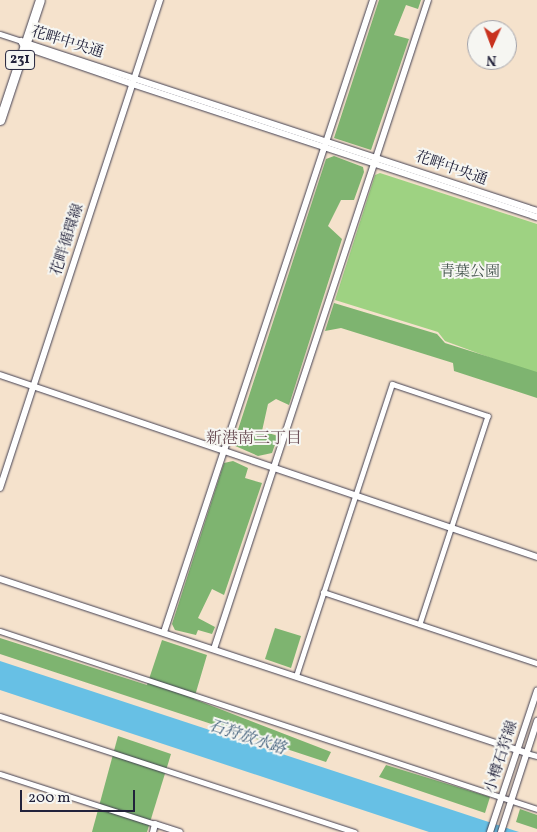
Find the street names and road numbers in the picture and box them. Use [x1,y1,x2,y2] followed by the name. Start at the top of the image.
[29,23,105,63] street label: 花畔中央通
[5,48,35,72] road number: 231
[413,148,489,190] street label: 花畔中央通
[48,202,88,278] street label: 花畔循環線
[482,719,522,795] street label: 小樽石狩線

